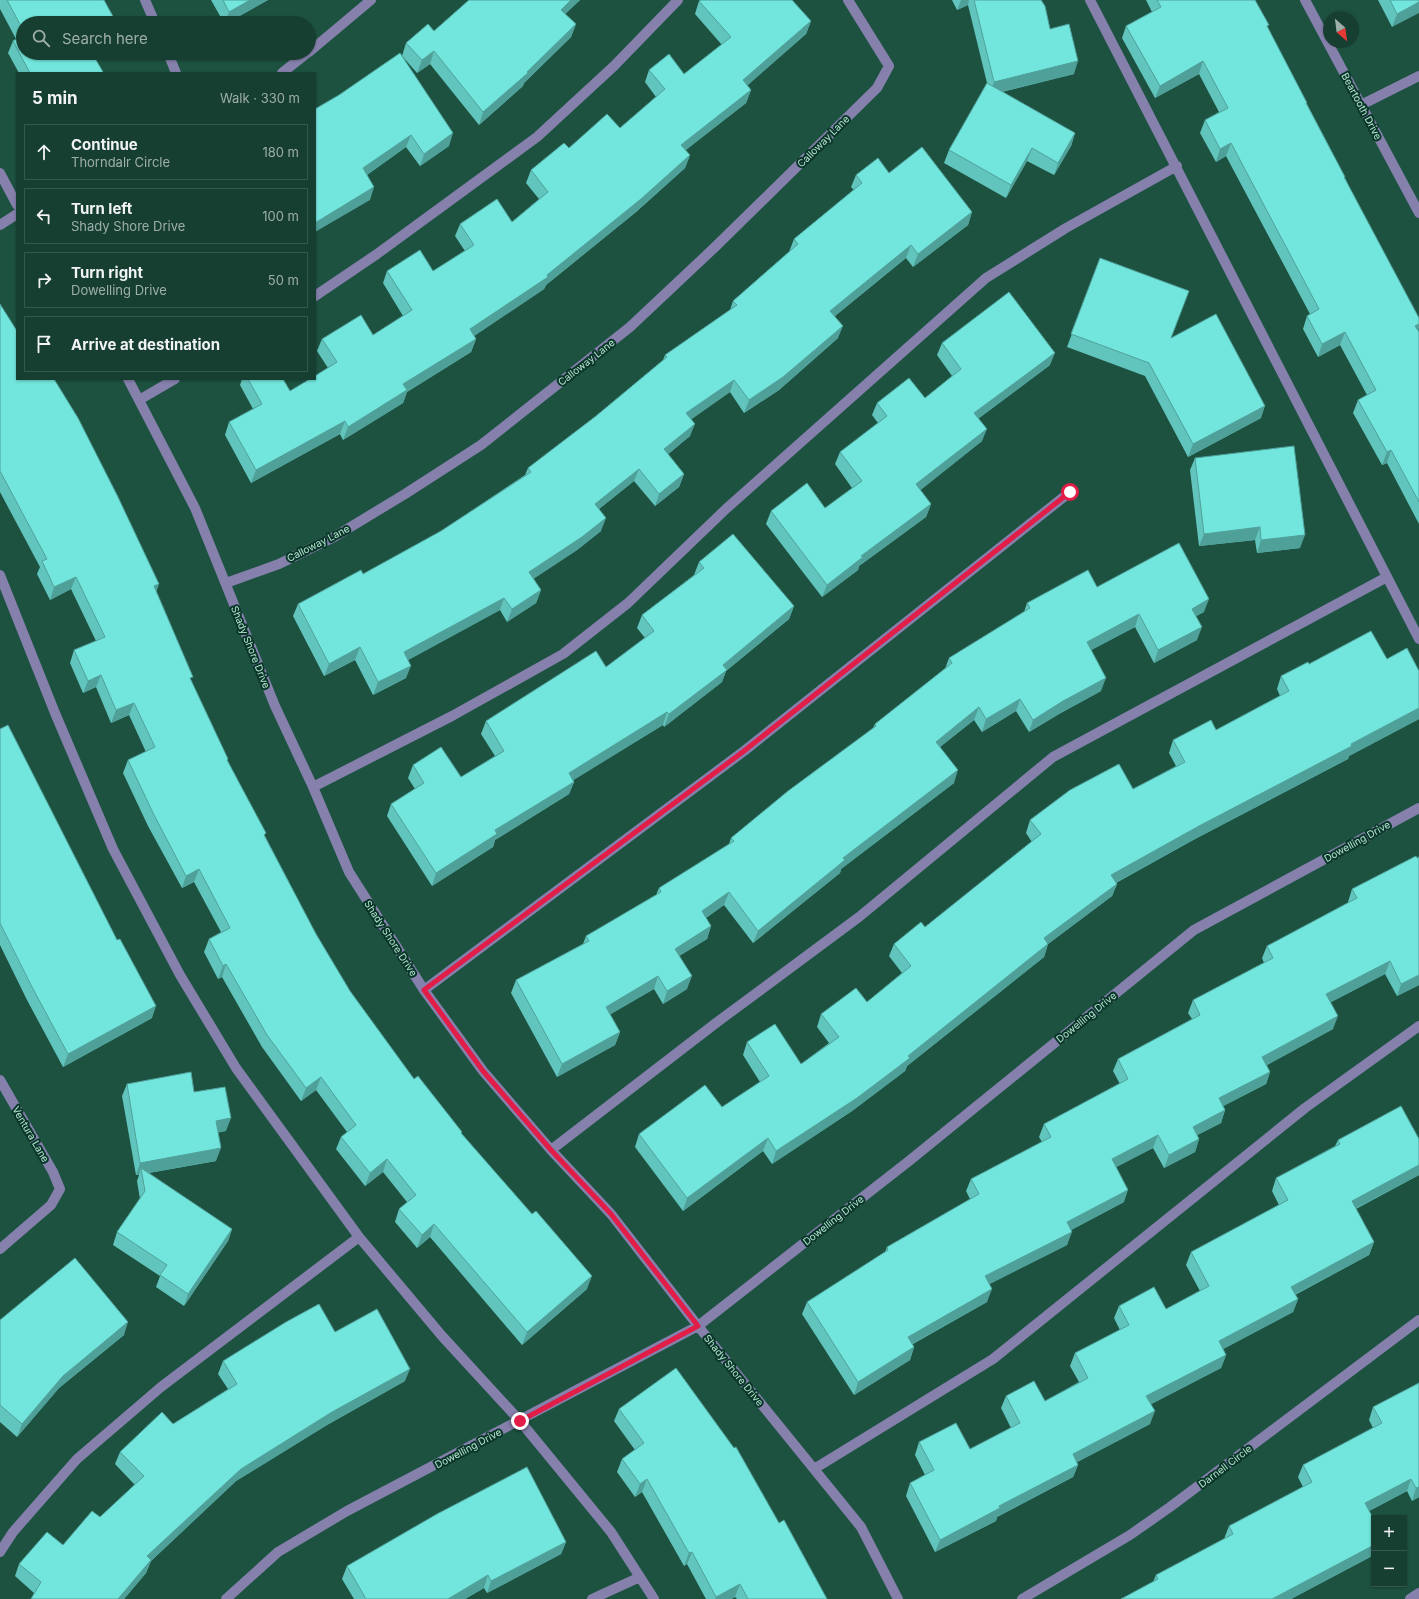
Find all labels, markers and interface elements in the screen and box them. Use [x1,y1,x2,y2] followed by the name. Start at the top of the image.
[1323,12,1359,48] north arrow
[16,16,316,60] search box
[30,27,52,49] icon: search
[62,29,148,48] text: Search here
[1339,71,1385,142] street label: Beartooth Drive
[32,88,78,108] text: 5 min
[220,90,300,106] text: Walk · 330 m
[794,112,852,170] street label: Calloway Lane
[71,135,138,154] text: Continue
[33,141,55,163] icon: ahead
[262,144,299,160] text: 180 m
[71,154,170,170] text: Thorndalr Circle
[71,199,132,218] text: Turn left
[33,205,55,227] icon: left
[262,208,299,224] text: 100 m
[71,218,185,234] text: Shady Shore Drive
[71,263,143,282] text: Turn right
[33,269,55,291] icon: right
[268,272,299,288] text: 50 m
[71,282,167,298] text: Dowelling Drive
[33,333,55,355] icon: arrive
[71,335,220,354] text: Arrive at destination
[555,336,617,388] street label: Calloway Lane
[1061,483,1079,501] route start
[285,522,351,564] street label: Calloway Lane
[229,604,273,690] street label: Shady Shore Drive
[1322,818,1392,864] street label: Dowelling Drive
[362,898,420,978] street label: Shady Shore Drive
[1054,989,1119,1045] street label: Dowelling Drive
[10,1104,52,1164] street label: Ventura Lane
[800,1192,866,1247] street label: Dowelling Drive
[702,1332,766,1408] street label: Shady Shore Drive
[511,1412,529,1430] route end
[433,1425,504,1471] street label: Dowelling Drive
[1196,1442,1254,1490] street label: Darnell Circle
[1371,1515,1407,1587] map controls
[1371,1515,1407,1551] button: +
[1371,1551,1407,1587] button: −

